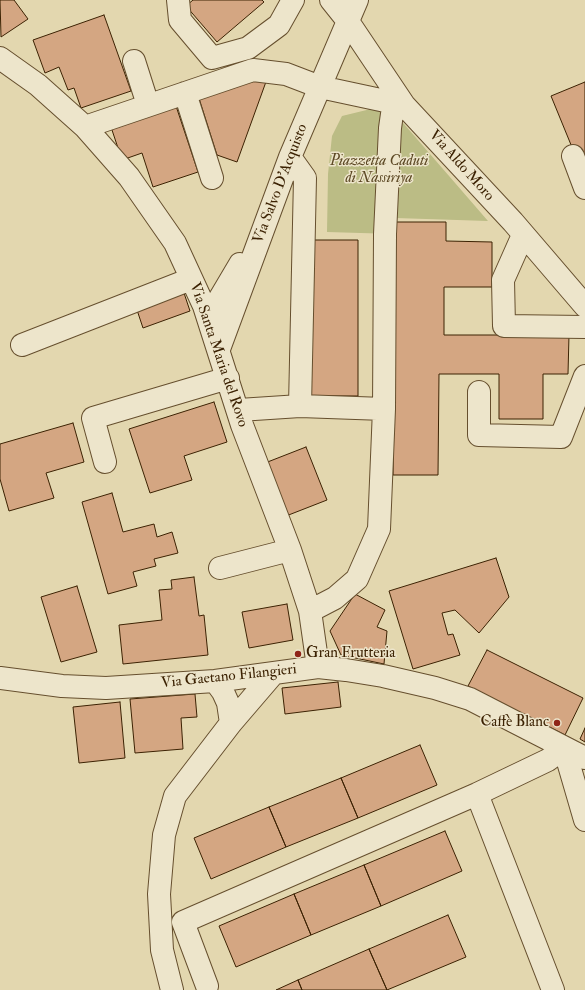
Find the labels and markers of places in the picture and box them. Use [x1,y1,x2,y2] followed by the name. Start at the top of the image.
[306,645,395,663] place label: Gran Frutteria
[293,649,303,659] marker: Gran Frutteria
[480,714,549,732] place label: Caffè Blanc
[552,718,562,728] marker: Caffè Blanc

